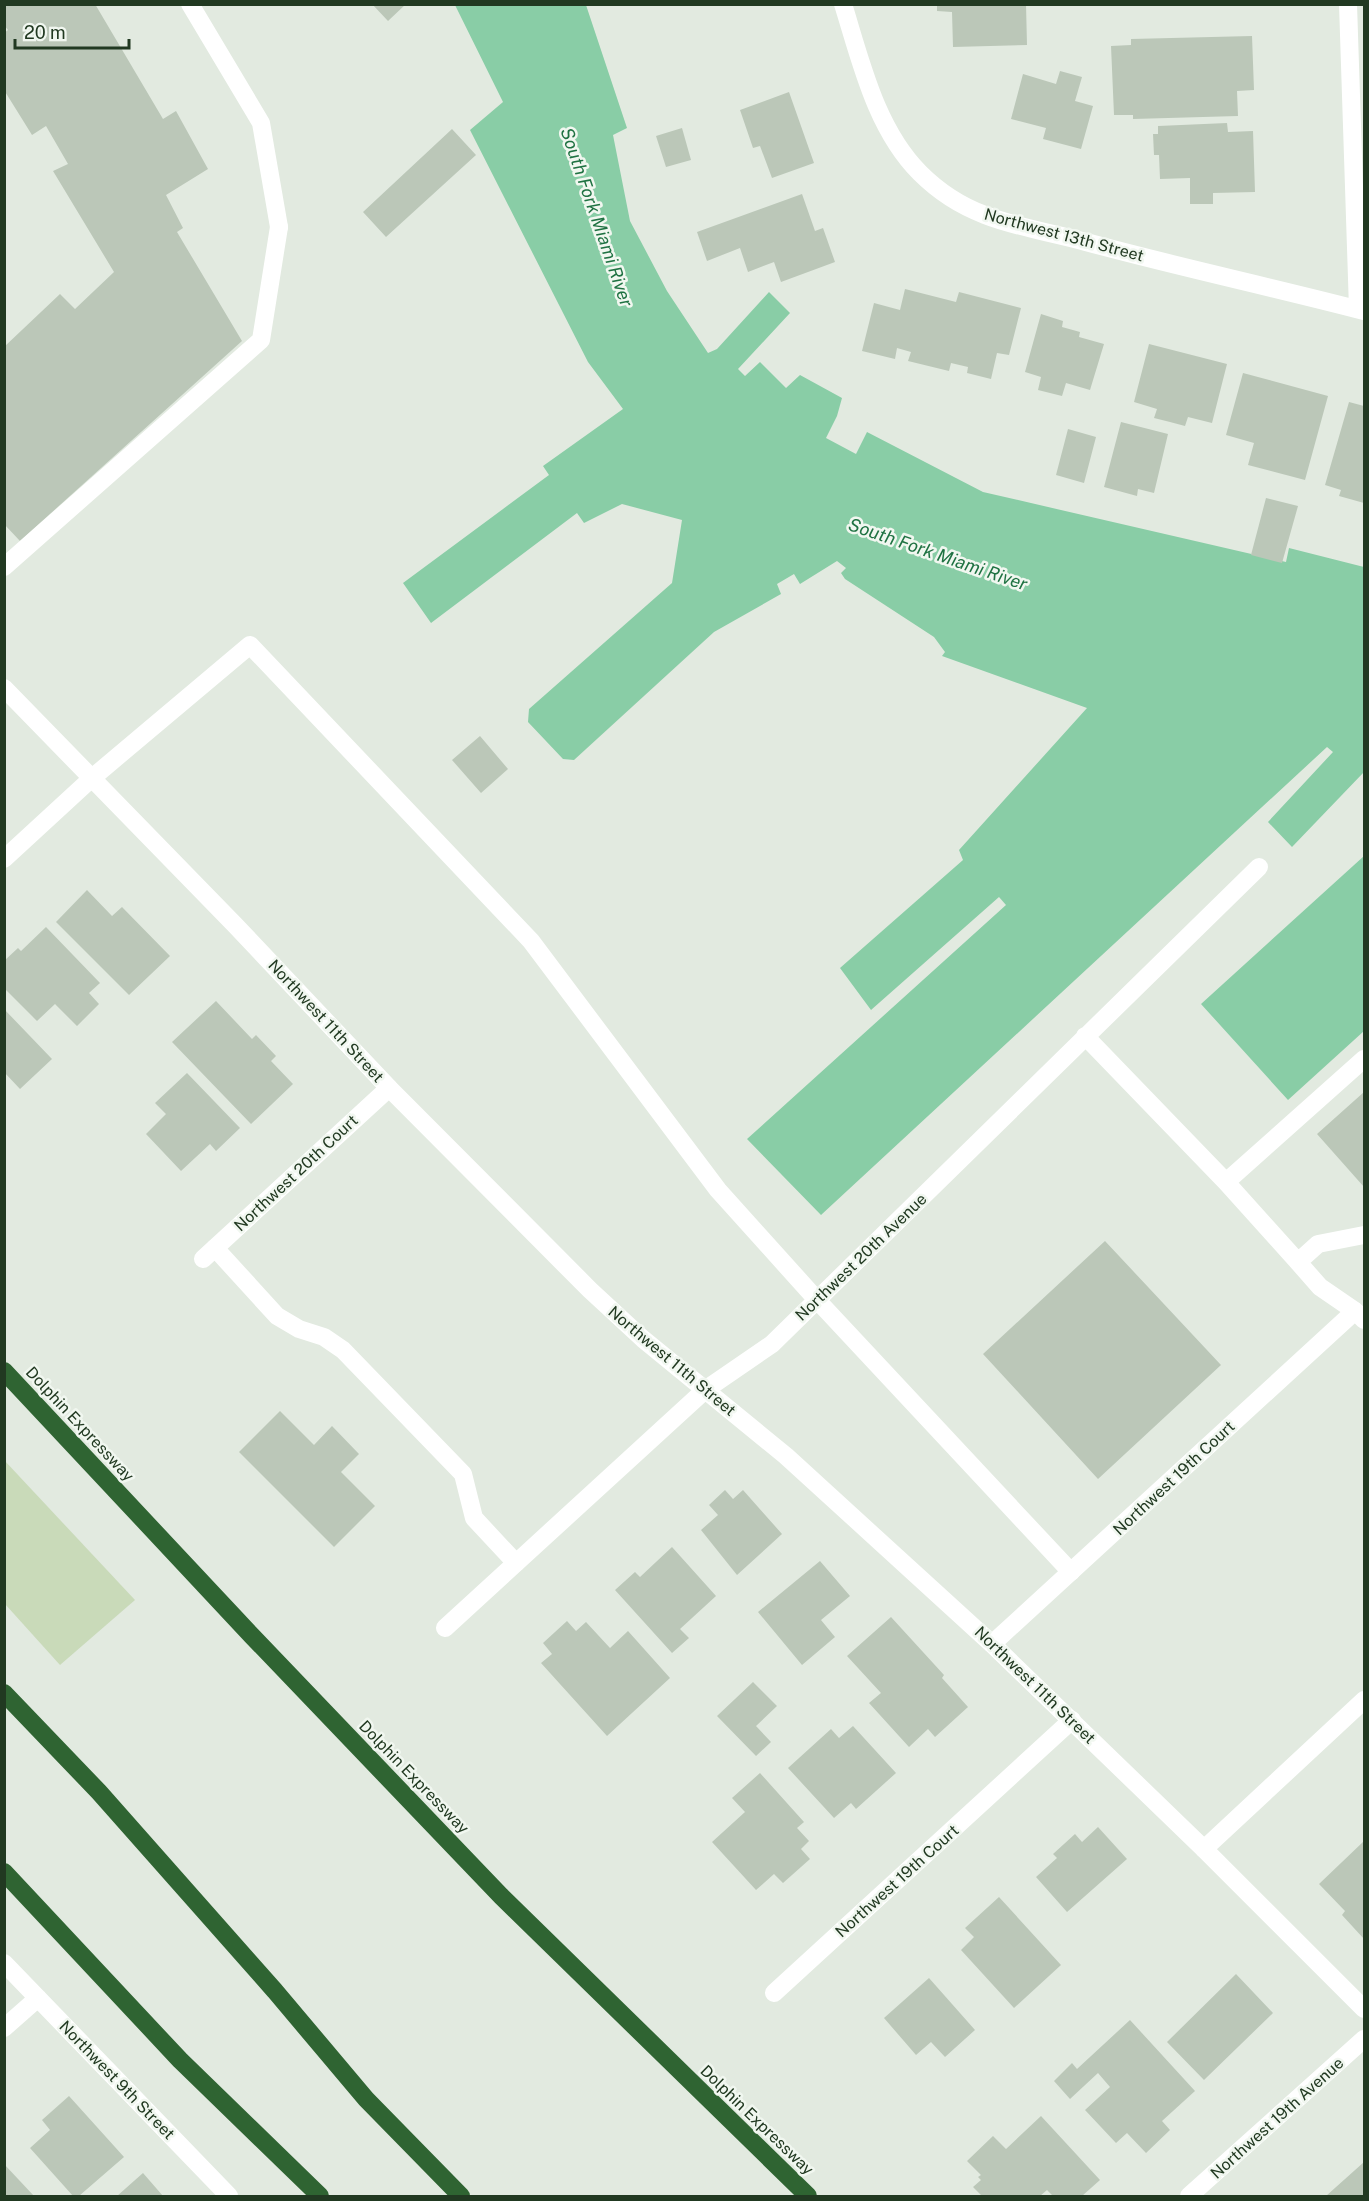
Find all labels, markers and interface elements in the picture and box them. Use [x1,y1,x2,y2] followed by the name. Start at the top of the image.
[15,12,129,50] scale bar
[24,22,66,43] text: 20 m
[556,125,638,309] water label: South Fork Miami River
[982,205,1146,265] street label: Northwest 13th Street
[846,513,1030,595] water label: South Fork Miami River
[264,956,388,1086] street label: Northwest 11th Street
[230,1111,362,1235] street label: Northwest 20th Court
[791,1189,931,1325] street label: Northwest 20th Avenue
[604,1302,740,1420] street label: Northwest 11th Street
[22,1363,138,1486] street label: Dolphin Expressway
[1109,1417,1239,1539] street label: Northwest 19th Court
[971,1622,1099,1748] street label: Northwest 11th Street
[355,1716,473,1838] street label: Dolphin Expressway
[832,1821,962,1941] street label: Northwest 19th Court
[55,2017,179,2143] street label: Northwest 9th Street
[1207,2053,1347,2183] street label: Northwest 19th Avenue
[696,2061,818,2179] street label: Dolphin Expressway

